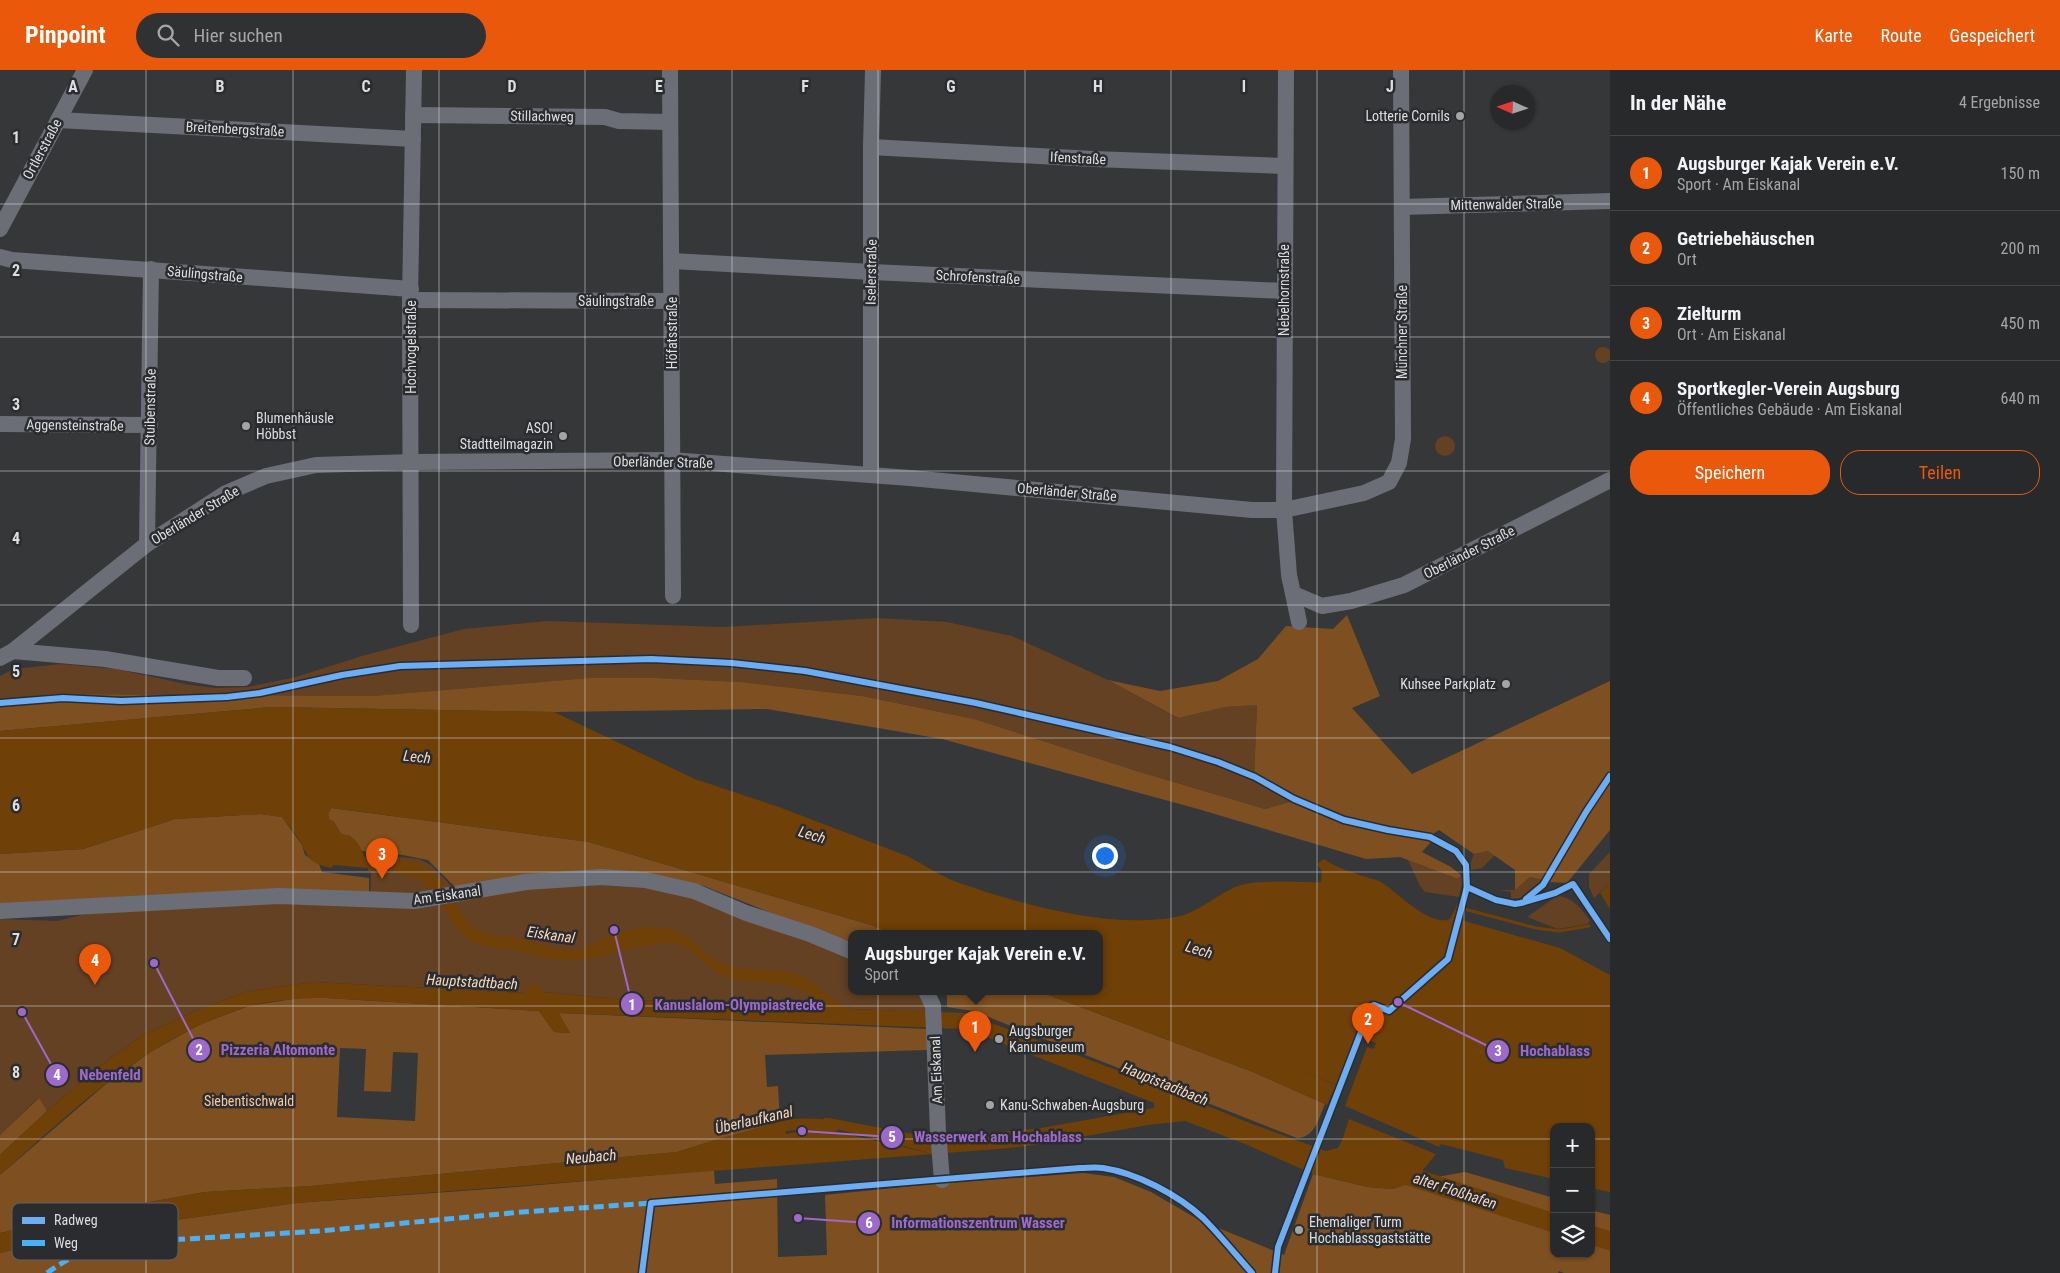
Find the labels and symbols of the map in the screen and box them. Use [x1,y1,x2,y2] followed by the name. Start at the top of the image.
[68,77,78,96] text: A
[216,77,225,96] text: B
[361,77,371,96] text: C
[507,77,517,96] text: D
[655,77,663,96] text: E
[801,77,809,96] text: F
[946,77,956,96] text: G
[1093,77,1103,96] text: H
[1242,77,1246,96] text: I
[1386,77,1394,96] text: J
[1490,85,1535,130] north arrow
[510,107,574,125] street label: Stillachweg
[1365,108,1450,124] place label: Lotterie Cornils
[1454,110,1466,122] marker: Lotterie Cornils
[19,116,65,182] street label: Ortlerstraße
[185,118,285,140] street label: Breitenbergstraße
[12,128,20,147] text: 1
[1050,149,1107,167] street label: Ifenstraße
[1450,195,1562,213] street label: Mittenwalder Straße
[862,239,880,305] street label: Iselerstraße
[1276,244,1292,336] street label: Nebelhornstraße
[12,261,20,280] text: 2
[166,263,244,285] street label: Säulingstraße
[935,267,1021,287] street label: Schrofenstraße
[1394,284,1410,379] street label: Münchner Straße
[578,293,654,309] street label: Säulingstraße
[664,296,680,369] street label: Höfatsstraße
[403,300,419,394] street label: Hochvogelstraße
[141,368,159,446] street label: Stuibenstraße
[12,395,20,414] text: 3
[256,410,334,442] place label: Blumenhäusle Höbbst
[26,416,124,434] street label: Aggensteinstraße
[240,420,252,432] marker: Blumenhäusle Höbbst
[460,420,553,452] place label: ASO! Stadtteilmagazin
[557,430,569,442] marker: ASO! Stadtteilmagazin
[613,453,713,471] street label: Oberländer Straße
[1017,480,1118,504] street label: Oberländer Straße
[148,482,242,548] street label: Oberländer Straße
[1421,522,1517,582] street label: Oberländer Straße
[12,529,20,548] text: 4
[12,662,20,681] text: 5
[1400,676,1496,692] place label: Kuhsee Parkplatz
[1500,678,1512,690] marker: Kuhsee Parkplatz
[402,747,432,767] water label: Lech
[12,796,20,815] text: 6
[796,822,828,848] water label: Lech
[366,838,398,879] pin: 3
[1092,843,1118,869] your location
[412,882,482,908] street label: Am Eiskanal
[526,923,577,947] water label: Eiskanal
[12,930,20,949] text: 7
[1183,937,1215,963] water label: Lech
[79,944,111,985] pin: 4
[426,971,518,993] water label: Hauptstadtbach
[619,989,833,1019] callout: Kanuslalom-Olympiastrecke
[628,996,636,1014] text: 1
[655,996,824,1014] text: Kanuslalom-Olympiastrecke
[1352,1003,1384,1044] pin: 2
[959,1011,991,1052] pin: 1
[1009,1023,1084,1055] place label: Augsburger Kanumuseum
[993,1033,1005,1045] marker: Augsburger Kanumuseum
[186,1035,346,1065] callout: Pizzeria Altomonte
[927,1036,945,1104] street label: Am Eiskanal
[1485,1036,1600,1066] callout: Hochablass
[195,1041,203,1059] text: 2
[221,1041,335,1059] text: Pizzeria Altomonte
[1494,1042,1502,1060] text: 3
[1520,1042,1590,1060] text: Hochablass
[1119,1058,1211,1110] water label: Hauptstadtbach
[44,1060,151,1090] callout: Nebenfeld
[12,1063,20,1082] text: 8
[53,1066,61,1084] text: 4
[79,1066,141,1084] text: Nebenfeld
[204,1093,294,1109] park label: Siebentischwald
[1000,1097,1144,1113] place label: Kanu-Schwaben-Augsburg
[984,1099,996,1111] marker: Kanu-Schwaben-Augsburg
[713,1102,795,1138] water label: Überlaufkanal
[880,1122,1092,1152] callout: Wasserwerk am Hochablass
[888,1128,896,1146] text: 5
[914,1128,1082,1146] text: Wasserwerk am Hochablass
[565,1146,617,1168] water label: Neubach
[1411,1169,1499,1213] water label: alter Floßhafen
[12,1203,178,1260] legend
[856,1208,1075,1238] callout: Informationszentrum Wasser
[54,1212,98,1228] text: Radweg
[865,1214,873,1232] text: 6
[891,1214,1065,1232] text: Informationszentrum Wasser
[1309,1214,1431,1246] place label: Ehemaliger Turm Hochablassgaststätte
[1293,1224,1305,1236] marker: Ehemaliger Turm Hochablassgaststätte
[54,1235,78,1251] text: Weg

